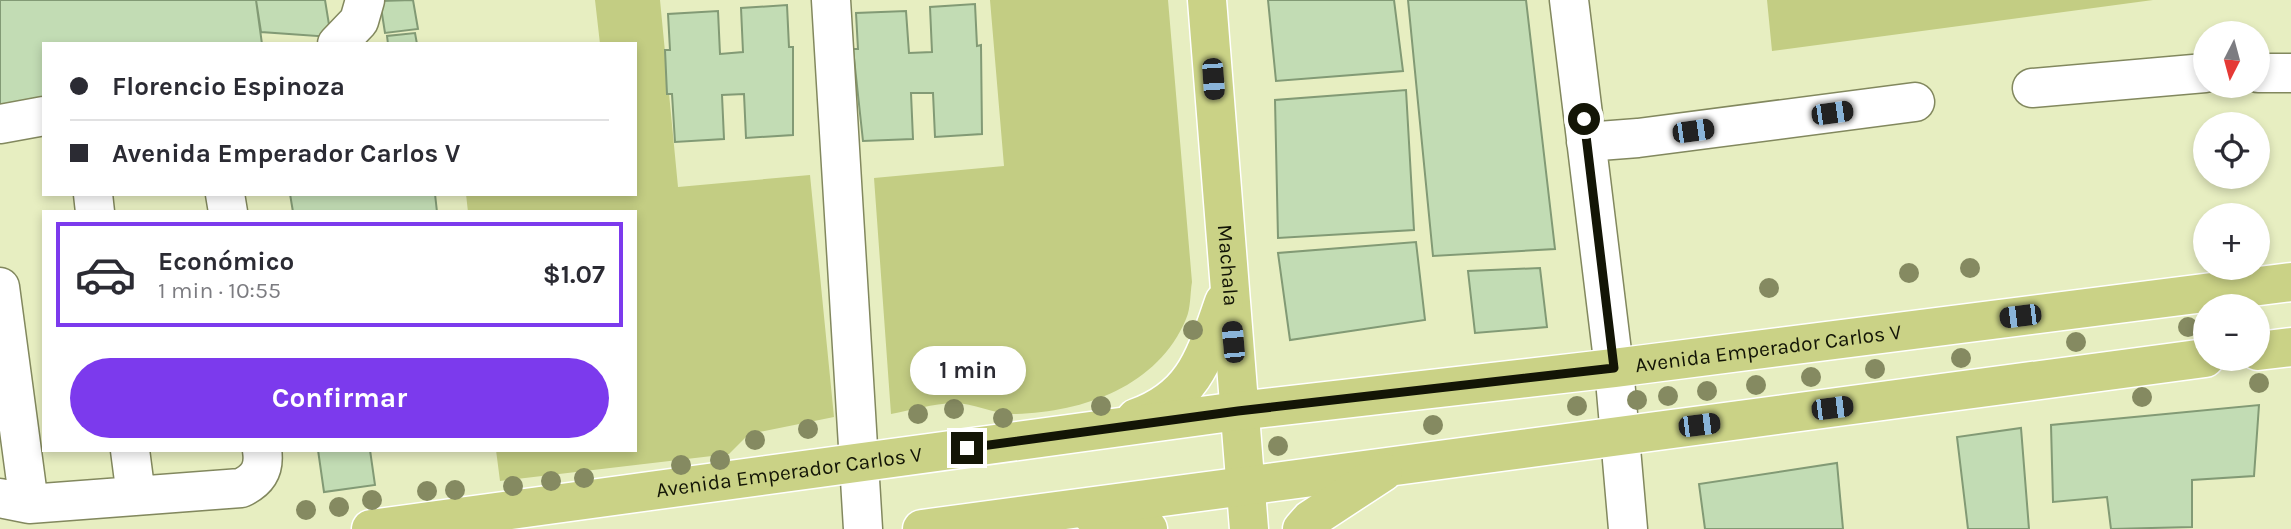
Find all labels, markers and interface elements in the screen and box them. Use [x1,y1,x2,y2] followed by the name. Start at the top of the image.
[2193,21,2270,98] north arrow
[2193,21,2270,371] map controls
[1202,57,1225,101] car
[112,71,345,102] text: Florencio Espinoza
[1810,100,1855,126] car
[1568,103,1600,135] route start
[2193,112,2270,189] button: locate
[1671,118,1716,144] car
[112,138,460,169] text: Avenida Emperador Carlos V
[2193,203,2270,280] button: +
[1213,223,1243,307] street label: Machala
[74,243,137,306] icon: car
[158,246,294,277] text: Económico
[543,259,605,290] text: $1.07
[158,277,281,304] text: 1 min · 10:55
[2193,294,2270,371] button: −
[1998,303,2043,329] car
[1221,320,1246,364] car
[1634,320,1903,377] street label: Avenida Emperador Carlos V
[909,346,1025,396] callout: 1 min
[939,357,997,384] text: 1 min
[70,358,609,438] button: Confirmar
[1810,395,1855,421] car
[1677,412,1722,438] car
[951,432,983,464] route end
[655,442,924,502] street label: Avenida Emperador Carlos V

